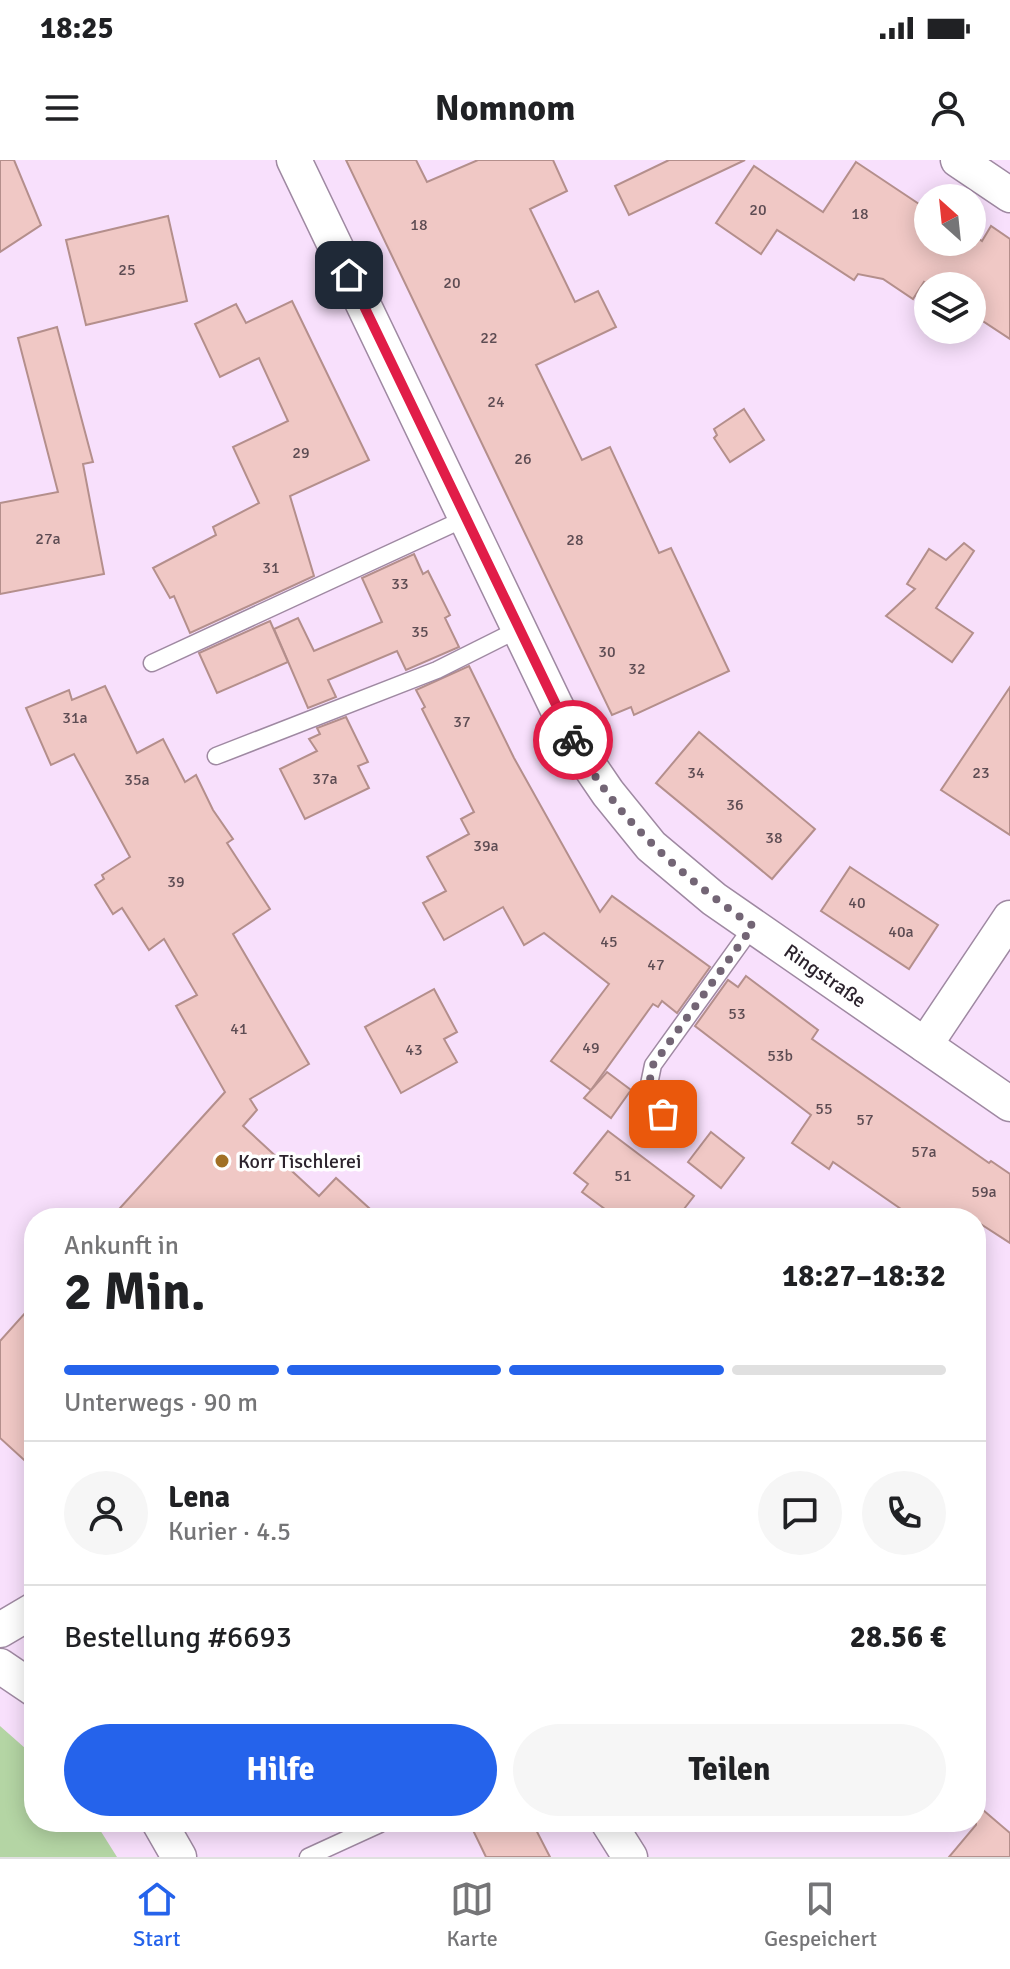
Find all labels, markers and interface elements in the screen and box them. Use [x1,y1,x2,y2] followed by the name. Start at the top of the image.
[40,10,114,47] text: 18:25
[40,86,84,130] icon: menu
[435,86,575,131] text: Nomnom
[926,86,970,130] icon: person
[914,184,986,256] north arrow
[914,184,986,344] map controls
[749,200,767,220] house number: 20
[851,204,869,224] house number: 18
[410,215,428,235] house number: 18
[315,241,383,309] pin
[327,253,371,297] icon: home
[118,260,136,280] house number: 25
[914,272,986,344] button: layers
[443,273,461,293] house number: 20
[480,328,498,348] house number: 22
[487,392,505,412] house number: 24
[292,443,310,463] house number: 29
[514,449,532,469] house number: 26
[35,529,61,549] house number: 27a
[566,530,584,550] house number: 28
[262,558,280,578] house number: 31
[391,574,409,594] house number: 33
[411,622,429,642] house number: 35
[598,642,616,662] house number: 30
[628,659,646,679] house number: 32
[533,700,613,780] courier
[62,708,88,728] house number: 31a
[453,712,471,732] house number: 37
[551,718,595,762] icon: bike
[687,763,705,783] house number: 34
[972,763,990,783] house number: 23
[312,769,338,789] house number: 37a
[124,770,150,790] house number: 35a
[726,795,744,815] house number: 36
[765,828,783,848] house number: 38
[473,836,499,856] house number: 39a
[167,872,185,892] house number: 39
[848,893,866,913] house number: 40
[888,922,914,942] house number: 40a
[600,932,618,952] house number: 45
[779,939,871,1013] street label: Ringstraße
[647,955,665,975] house number: 47
[728,1004,746,1024] house number: 53
[230,1019,248,1039] house number: 41
[582,1038,600,1058] house number: 49
[405,1040,423,1060] house number: 43
[767,1046,793,1066] house number: 53b
[629,1080,697,1148] pin
[641,1092,685,1136] icon: bag
[815,1099,833,1119] house number: 55
[856,1110,874,1130] house number: 57
[911,1142,937,1162] house number: 57a
[238,1149,362,1174] place label: Korr Tischlerei
[213,1152,231,1170] marker: Korr Tischlerei
[614,1166,632,1186] house number: 51
[971,1182,997,1202] house number: 59a
[64,1230,179,1262] text: Ankunft in
[782,1258,946,1295] text: 18:27–18:32
[64,1260,206,1324] text: 2 Min.
[64,1387,258,1419] text: Unterwegs · 90 m
[64,1471,148,1555] button: person
[758,1471,842,1555] button: chat
[862,1471,946,1555] button: phone
[168,1479,230,1516] text: Lena
[168,1516,291,1548] text: Kurier · 4.5
[64,1619,292,1656] text: Bestellung #6693
[850,1619,946,1656] text: 28.56 €
[64,1724,497,1816] button: Hilfe
[513,1724,946,1816] button: Teilen
[133,1877,180,1952] tab: Start
[446,1877,498,1952] tab: Karte
[764,1877,877,1952] tab: Gespeichert

